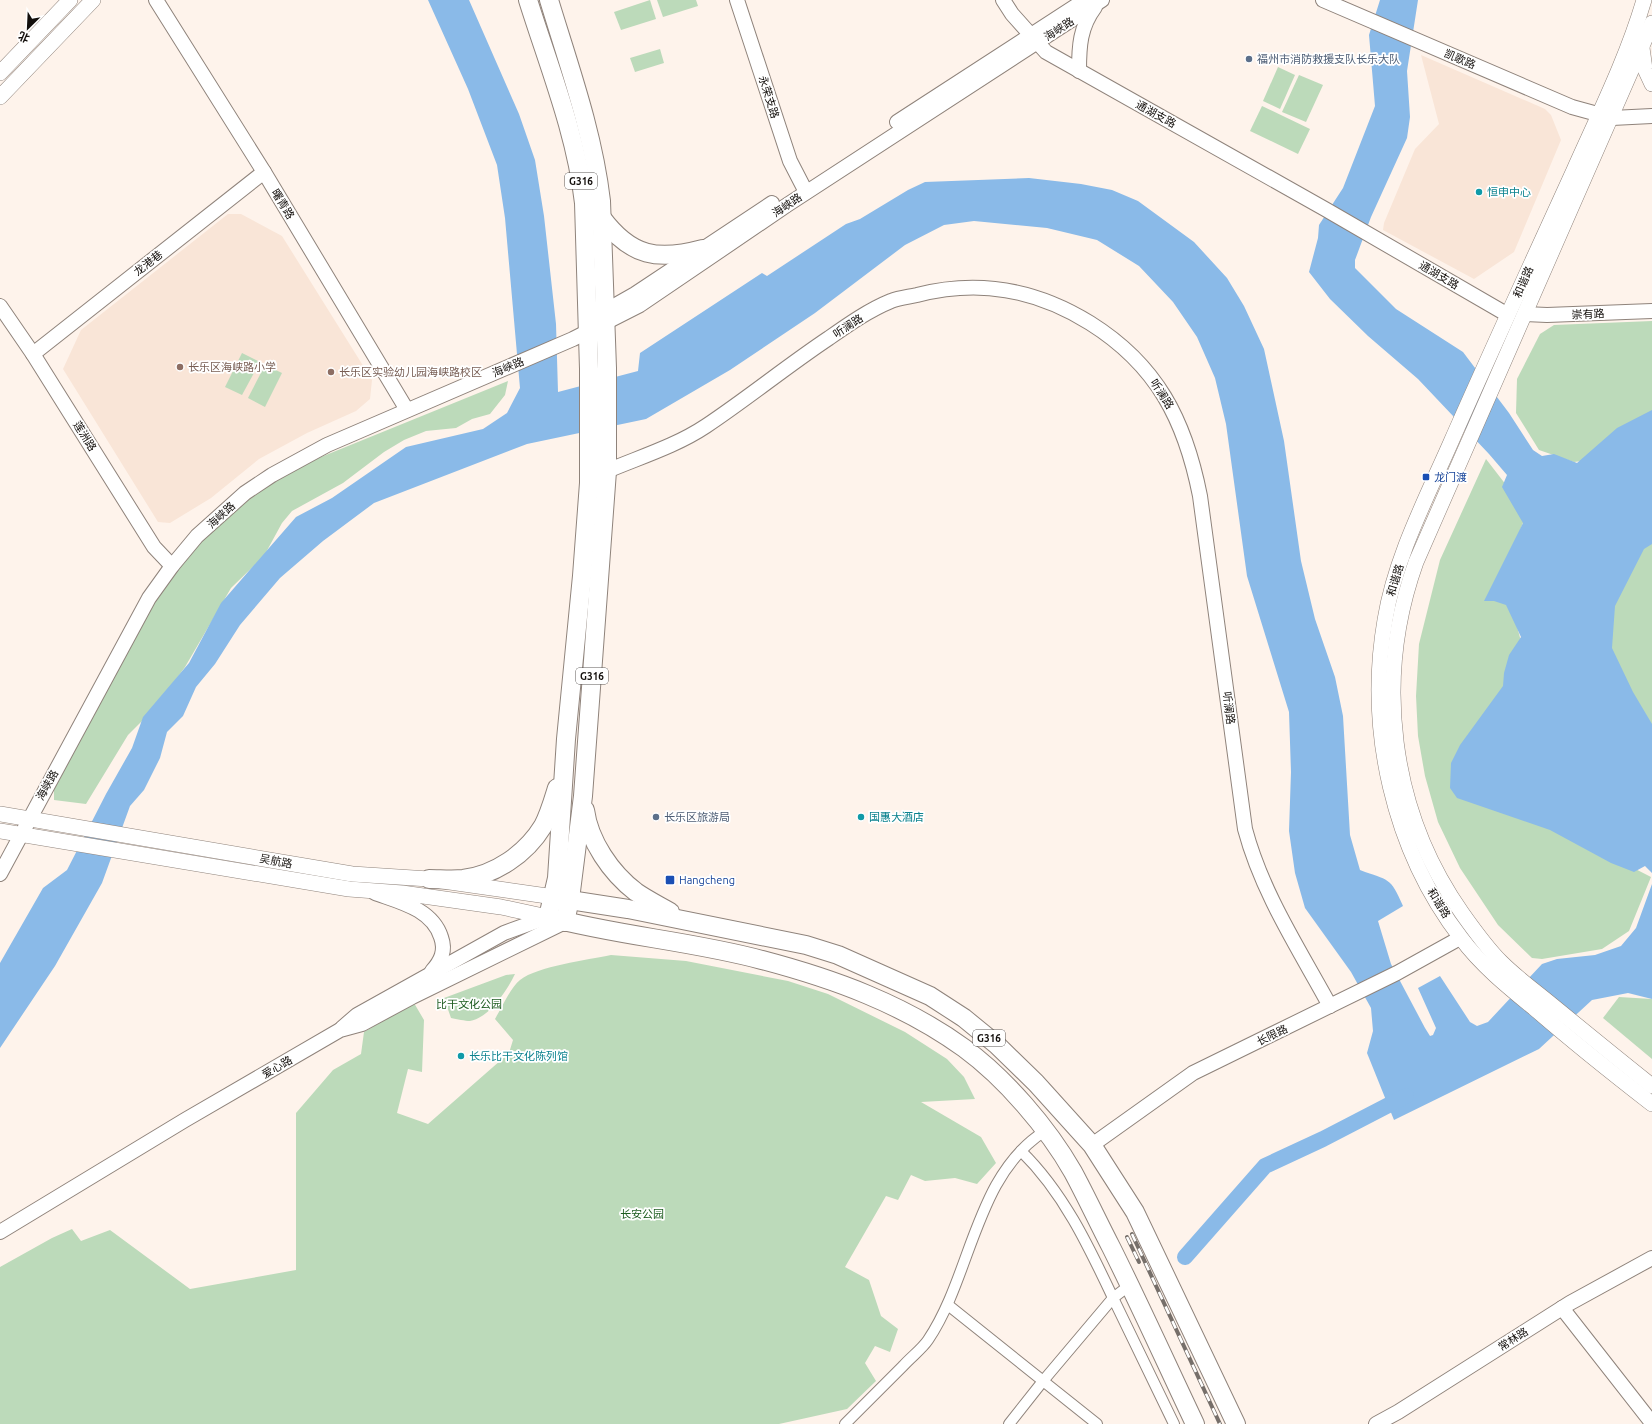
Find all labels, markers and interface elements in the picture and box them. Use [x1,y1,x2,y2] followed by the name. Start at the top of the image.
[8,8,48,48] north arrow
[1042,15,1076,43] street label: 海峡路
[16,29,31,45] text: 北
[1442,47,1478,71] street label: 凯歌路
[1257,53,1400,65] place label: 福州市消防救援支队长乐大队
[1244,54,1254,64] marker: 福州市消防救援支队长乐大队
[756,74,782,120] street label: 永荣支路
[1134,98,1178,130] street label: 通湖支路
[565,173,597,189] road number: G316
[1487,186,1531,198] place label: 恒申中心
[269,187,297,221] street label: 曙青路
[1474,187,1484,197] marker: 恒申中心
[770,191,804,219] street label: 海峡路
[131,248,165,278] street label: 龙港巷
[1417,259,1461,291] street label: 通湖支路
[1511,264,1535,300] street label: 和谐路
[1571,307,1605,321] street label: 崇有路
[831,312,865,340] street label: 听澜路
[490,355,526,379] street label: 海峡路
[188,361,276,373] place label: 长乐区海峡路小学
[175,362,185,372] marker: 长乐区海峡路小学
[339,366,482,378] place label: 长乐区实验幼儿园海峡路校区
[326,367,336,377] marker: 长乐区实验幼儿园海峡路校区
[1148,377,1176,411] street label: 听澜路
[71,419,99,453] street label: 莲洲路
[1434,471,1467,483] place label: 龙门渡
[1421,472,1431,482] marker: 龙门渡
[205,500,237,530] street label: 海峡路
[1384,562,1406,598] street label: 和谐路
[576,668,608,684] road number: G316
[1221,691,1237,725] street label: 听澜路
[34,768,60,802] street label: 海峡路
[664,811,730,823] place label: 长乐区旅游局
[869,811,924,823] place label: 国惠大酒店
[651,812,661,822] marker: 长乐区旅游局
[856,812,866,822] marker: 国惠大酒店
[259,852,293,870] street label: 吴航路
[664,874,676,886] marker: Hangcheng
[679,874,735,886] place label: Hangcheng
[1425,886,1453,920] street label: 和谐路
[436,998,502,1010] park label: 比干文化公园
[1255,1022,1289,1048] street label: 长限路
[973,1030,1005,1046] road number: G316
[469,1050,568,1062] place label: 长乐比干文化陈列馆
[456,1051,466,1061] marker: 长乐比干文化陈列馆
[260,1054,294,1080] street label: 爱心路
[620,1208,664,1220] park label: 长安公园
[1496,1325,1530,1353] street label: 常林路

